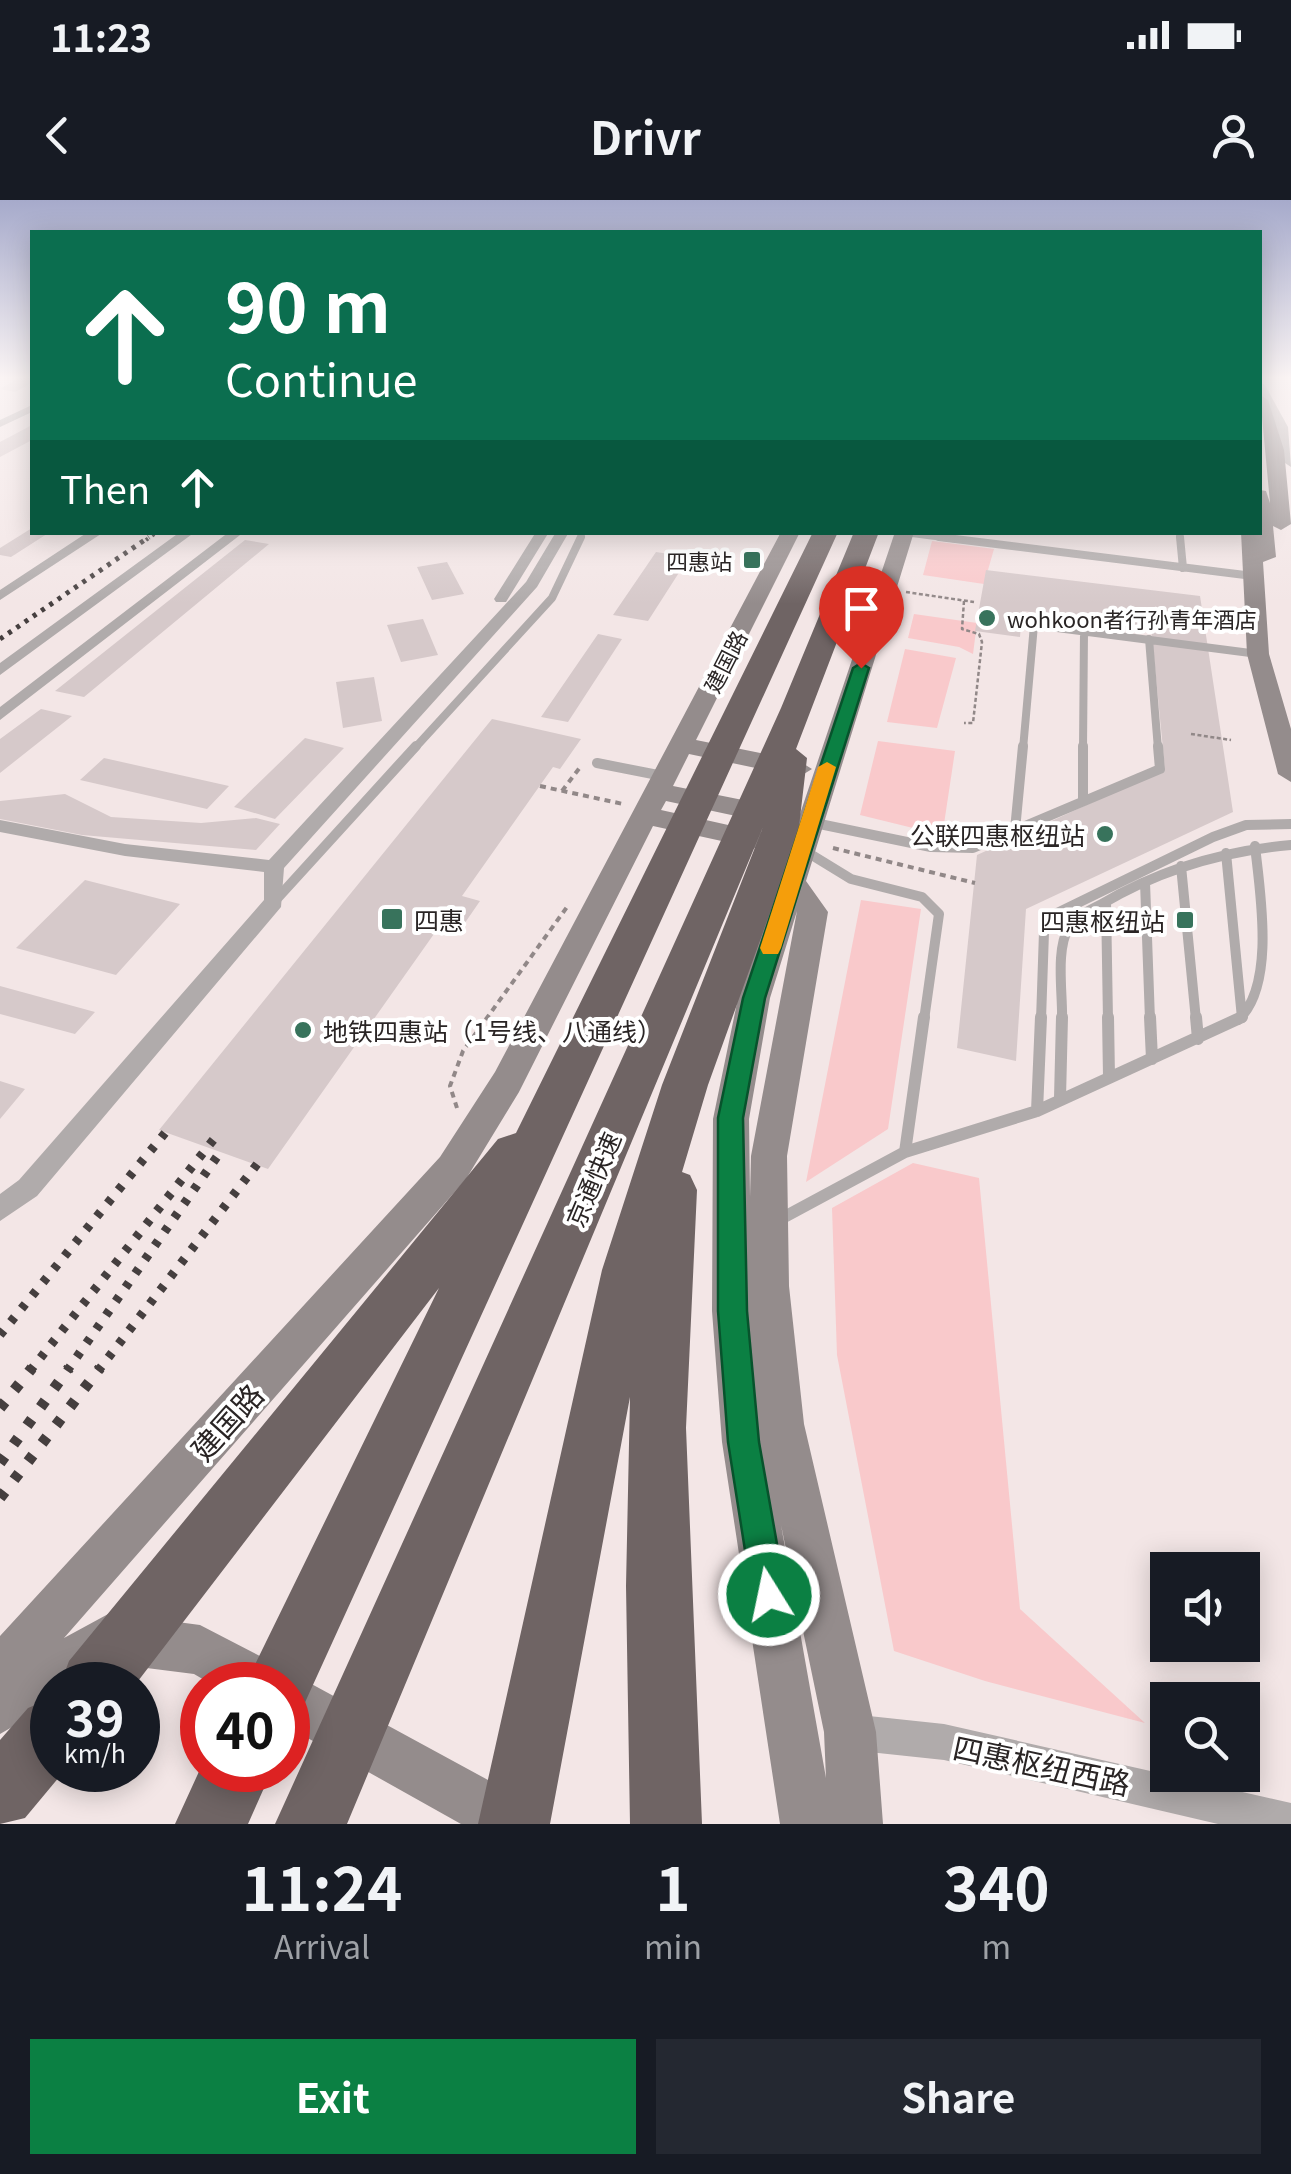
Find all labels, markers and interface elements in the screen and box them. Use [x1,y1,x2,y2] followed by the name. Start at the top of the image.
[50,8,152,63] text: 11:23
[590,103,701,168] text: Drivr
[30,108,85,163] icon: back
[1206,108,1261,163] icon: person
[225,252,391,353] text: 90 m
[60,270,190,400] icon: ahead
[225,345,417,410] text: Continue
[60,460,150,515] text: Then
[170,460,225,515] icon: ahead
[666,544,732,576] place label: 四惠站
[741,549,763,571] marker: 四惠站
[819,566,904,669] pin
[834,581,889,636] icon: arrive
[1007,602,1257,634] place label: wohkoon者行孙青年酒店
[976,607,998,629] marker: wohkoon者行孙青年酒店
[695,624,753,698] street label: 建国路
[910,816,1085,852] place label: 公联四惠枢纽站
[1094,823,1116,845] marker: 公联四惠枢纽站
[414,901,464,937] place label: 四惠
[1040,902,1165,938] place label: 四惠枢纽站
[379,906,405,932] marker: 四惠
[1174,909,1196,931] marker: 四惠枢纽站
[323,1012,662,1048] place label: 地铁四惠站（1号线、八通线）
[292,1019,314,1041] marker: 地铁四惠站（1号线、八通线）
[556,1126,628,1232] street label: 京通快速
[180,1373,272,1469] street label: 建国路
[717,1543,821,1647] position arrow
[1150,1552,1260,1792] map controls
[1150,1552,1260,1662] button: sound
[180,1662,310,1792] speed limit sign: 40
[66,1679,125,1751] text: 39
[1150,1682,1260,1792] button: search
[949,1724,1135,1804] street label: 四惠枢纽西路
[64,1734,126,1770] text: km/h
[241,1841,403,1928] text: 11:24
[655,1841,691,1928] text: 1
[943,1841,1050,1928] text: 340
[274,1922,370,1968] text: Arrival
[644,1922,702,1968] text: min
[982,1922,1011,1968] text: m
[30,2039,636,2154] button: Exit
[656,2039,1261,2154] button: Share

